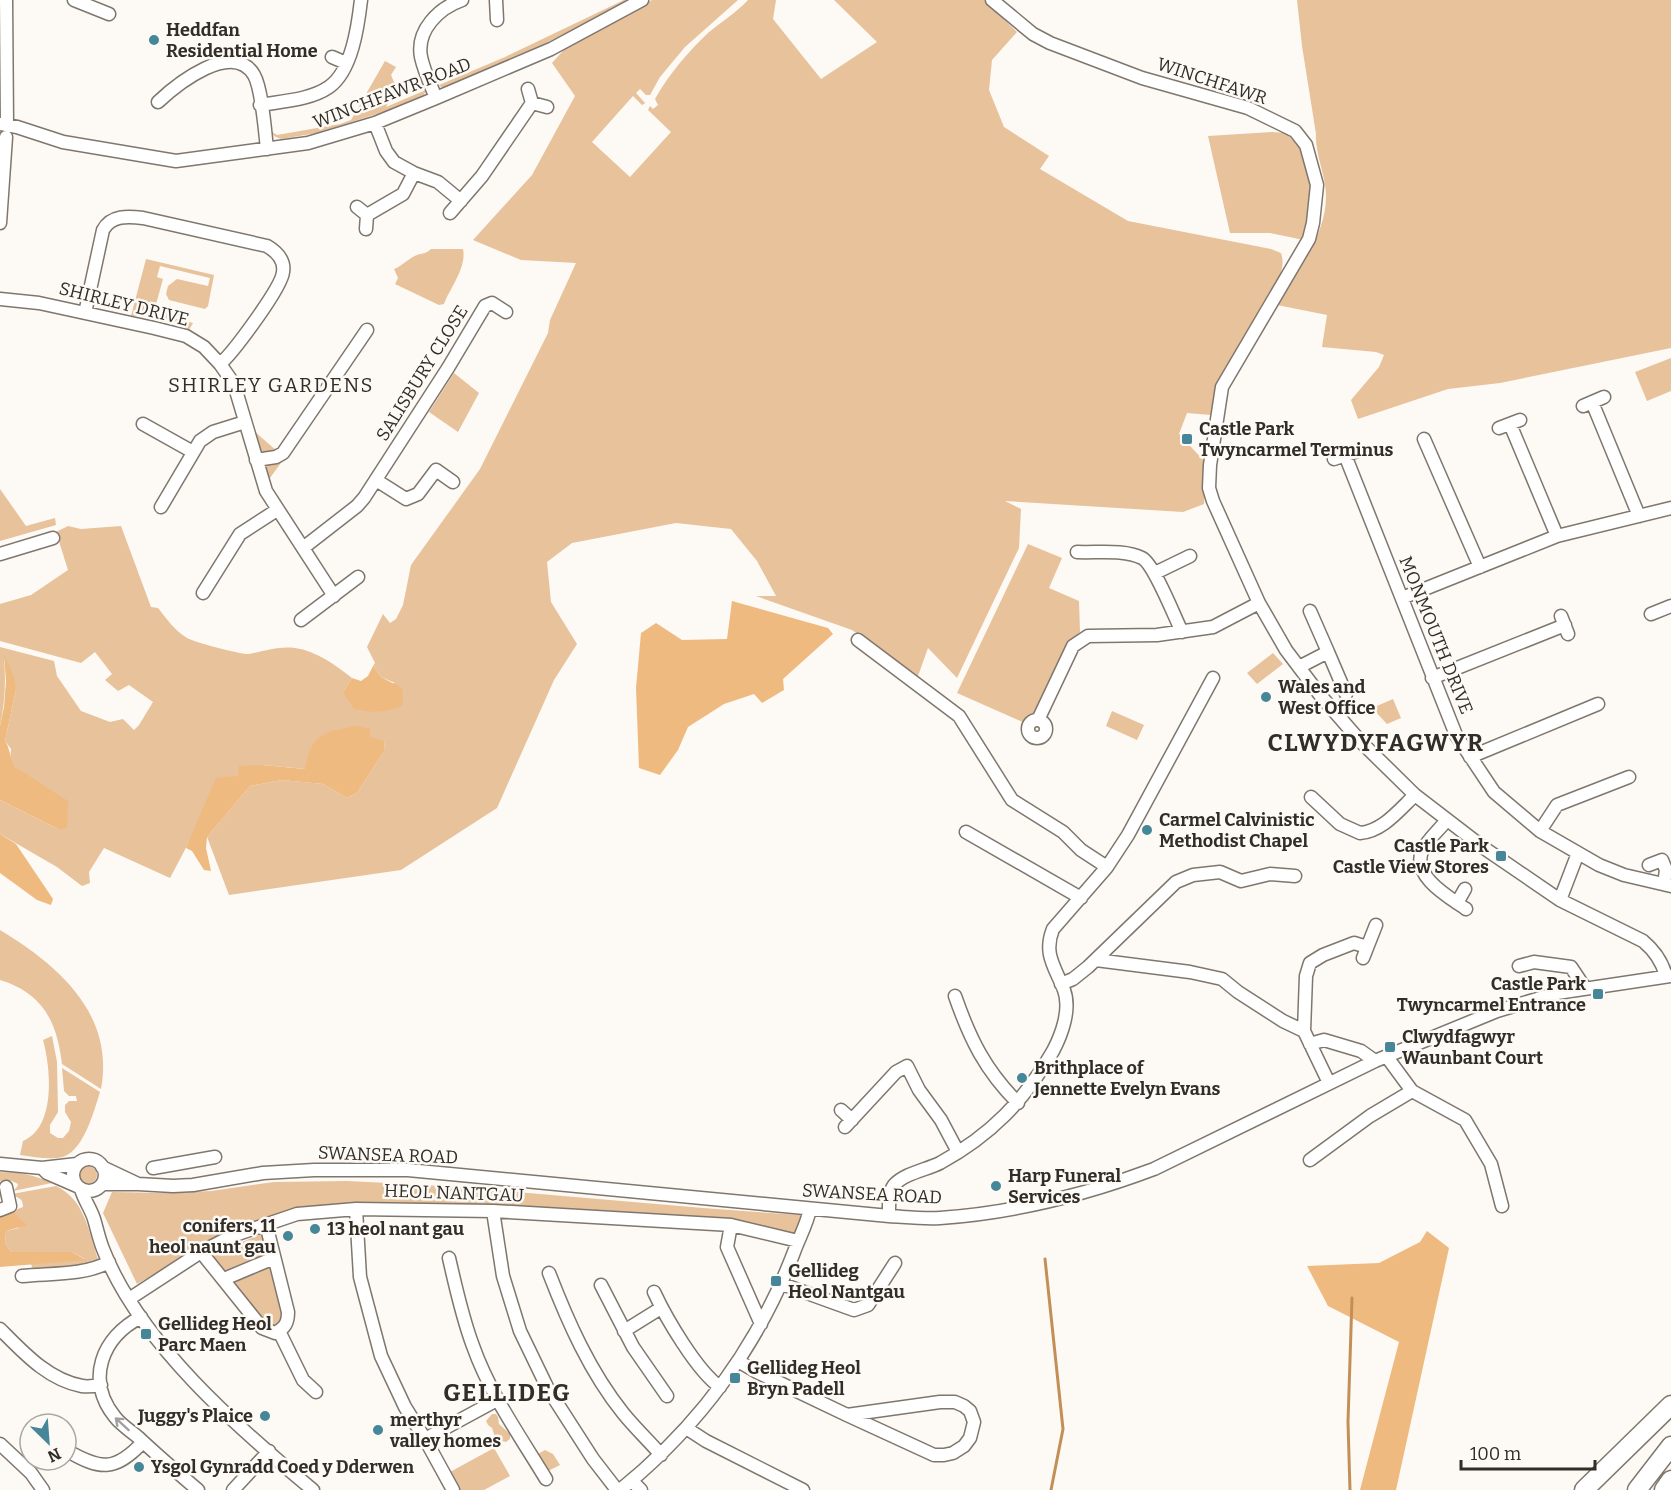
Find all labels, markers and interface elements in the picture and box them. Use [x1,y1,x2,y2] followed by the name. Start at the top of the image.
[166,19,318,62] place label: Heddfan Residential Home
[147,33,161,47] marker: Heddfan Residential Home
[310,53,474,133] street label: WINCHFAWR ROAD
[1154,53,1270,109] street label: WINCHFAWR
[57,277,191,331] street label: SHIRLEY DRIVE
[371,301,473,445] street label: SALISBURY CLOSE
[168,373,374,397] district label: SHIRLEY GARDENS
[1199,418,1394,461] place label: Castle Park Twyncarmel Terminus
[1180,432,1194,446] marker: Castle Park Twyncarmel Terminus
[1394,553,1478,717] street label: MONMOUTH DRIVE
[1278,676,1376,719] place label: Wales and West Office
[1259,690,1273,704] marker: Wales and West Office
[1268,729,1484,757] district label: CLWYDYFAGWYR
[1159,809,1315,852] place label: Carmel Calvinistic Methodist Chapel
[1140,823,1154,837] marker: Carmel Calvinistic Methodist Chapel
[1333,835,1489,878] place label: Castle Park Castle View Stores
[1494,849,1508,863] marker: Castle Park Castle View Stores
[1397,973,1586,1016] place label: Castle Park Twyncarmel Entrance
[1591,987,1605,1001] marker: Castle Park Twyncarmel Entrance
[1402,1026,1543,1069] place label: Clwydfagwyr Waunbant Court
[1383,1040,1397,1054] marker: Clwydfagwyr Waunbant Court
[1033,1057,1220,1100] place label: Brithplace of Jennette Evelyn Evans
[1015,1071,1029,1085] marker: Brithplace of Jennette Evelyn Evans
[318,1142,458,1168] street label: SWANSEA ROAD
[1008,1165,1121,1208] place label: Harp Funeral Services
[801,1179,943,1209] street label: SWANSEA ROAD
[989,1179,1003,1193] marker: Harp Funeral Services
[384,1180,524,1206] street label: HEOL NANTGAU
[149,1215,277,1258] place label: conifers, 11 heol naunt gau
[327,1218,465,1240] place label: 13 heol nant gau
[308,1222,322,1236] marker: 13 heol nant gau
[281,1229,295,1243] marker: conifers, 11 heol naunt gau
[788,1260,906,1303] place label: Gellideg Heol Nantgau
[769,1274,783,1288] marker: Gellideg Heol Nantgau
[158,1313,272,1356] place label: Gellideg Heol Parc Maen
[139,1327,153,1341] marker: Gellideg Heol Parc Maen
[747,1357,861,1400] place label: Gellideg Heol Bryn Padell
[728,1371,742,1385] marker: Gellideg Heol Bryn Padell
[443,1379,571,1407] district label: GELLIDEG
[137,1405,253,1427] place label: Juggy's Plaice
[258,1409,272,1423] marker: Juggy's Plaice
[389,1409,501,1452] place label: merthyr valley homes
[18,1412,78,1472] north arrow
[115,1417,130,1431] one-way arrow
[371,1423,385,1437] marker: merthyr valley homes
[1461,1433,1594,1471] scale bar
[1470,1443,1521,1465] text: 100 m
[45,1444,64,1466] text: N
[151,1456,415,1478] place label: Ysgol Gynradd Coed y Dderwen
[132,1460,146,1474] marker: Ysgol Gynradd Coed y Dderwen

